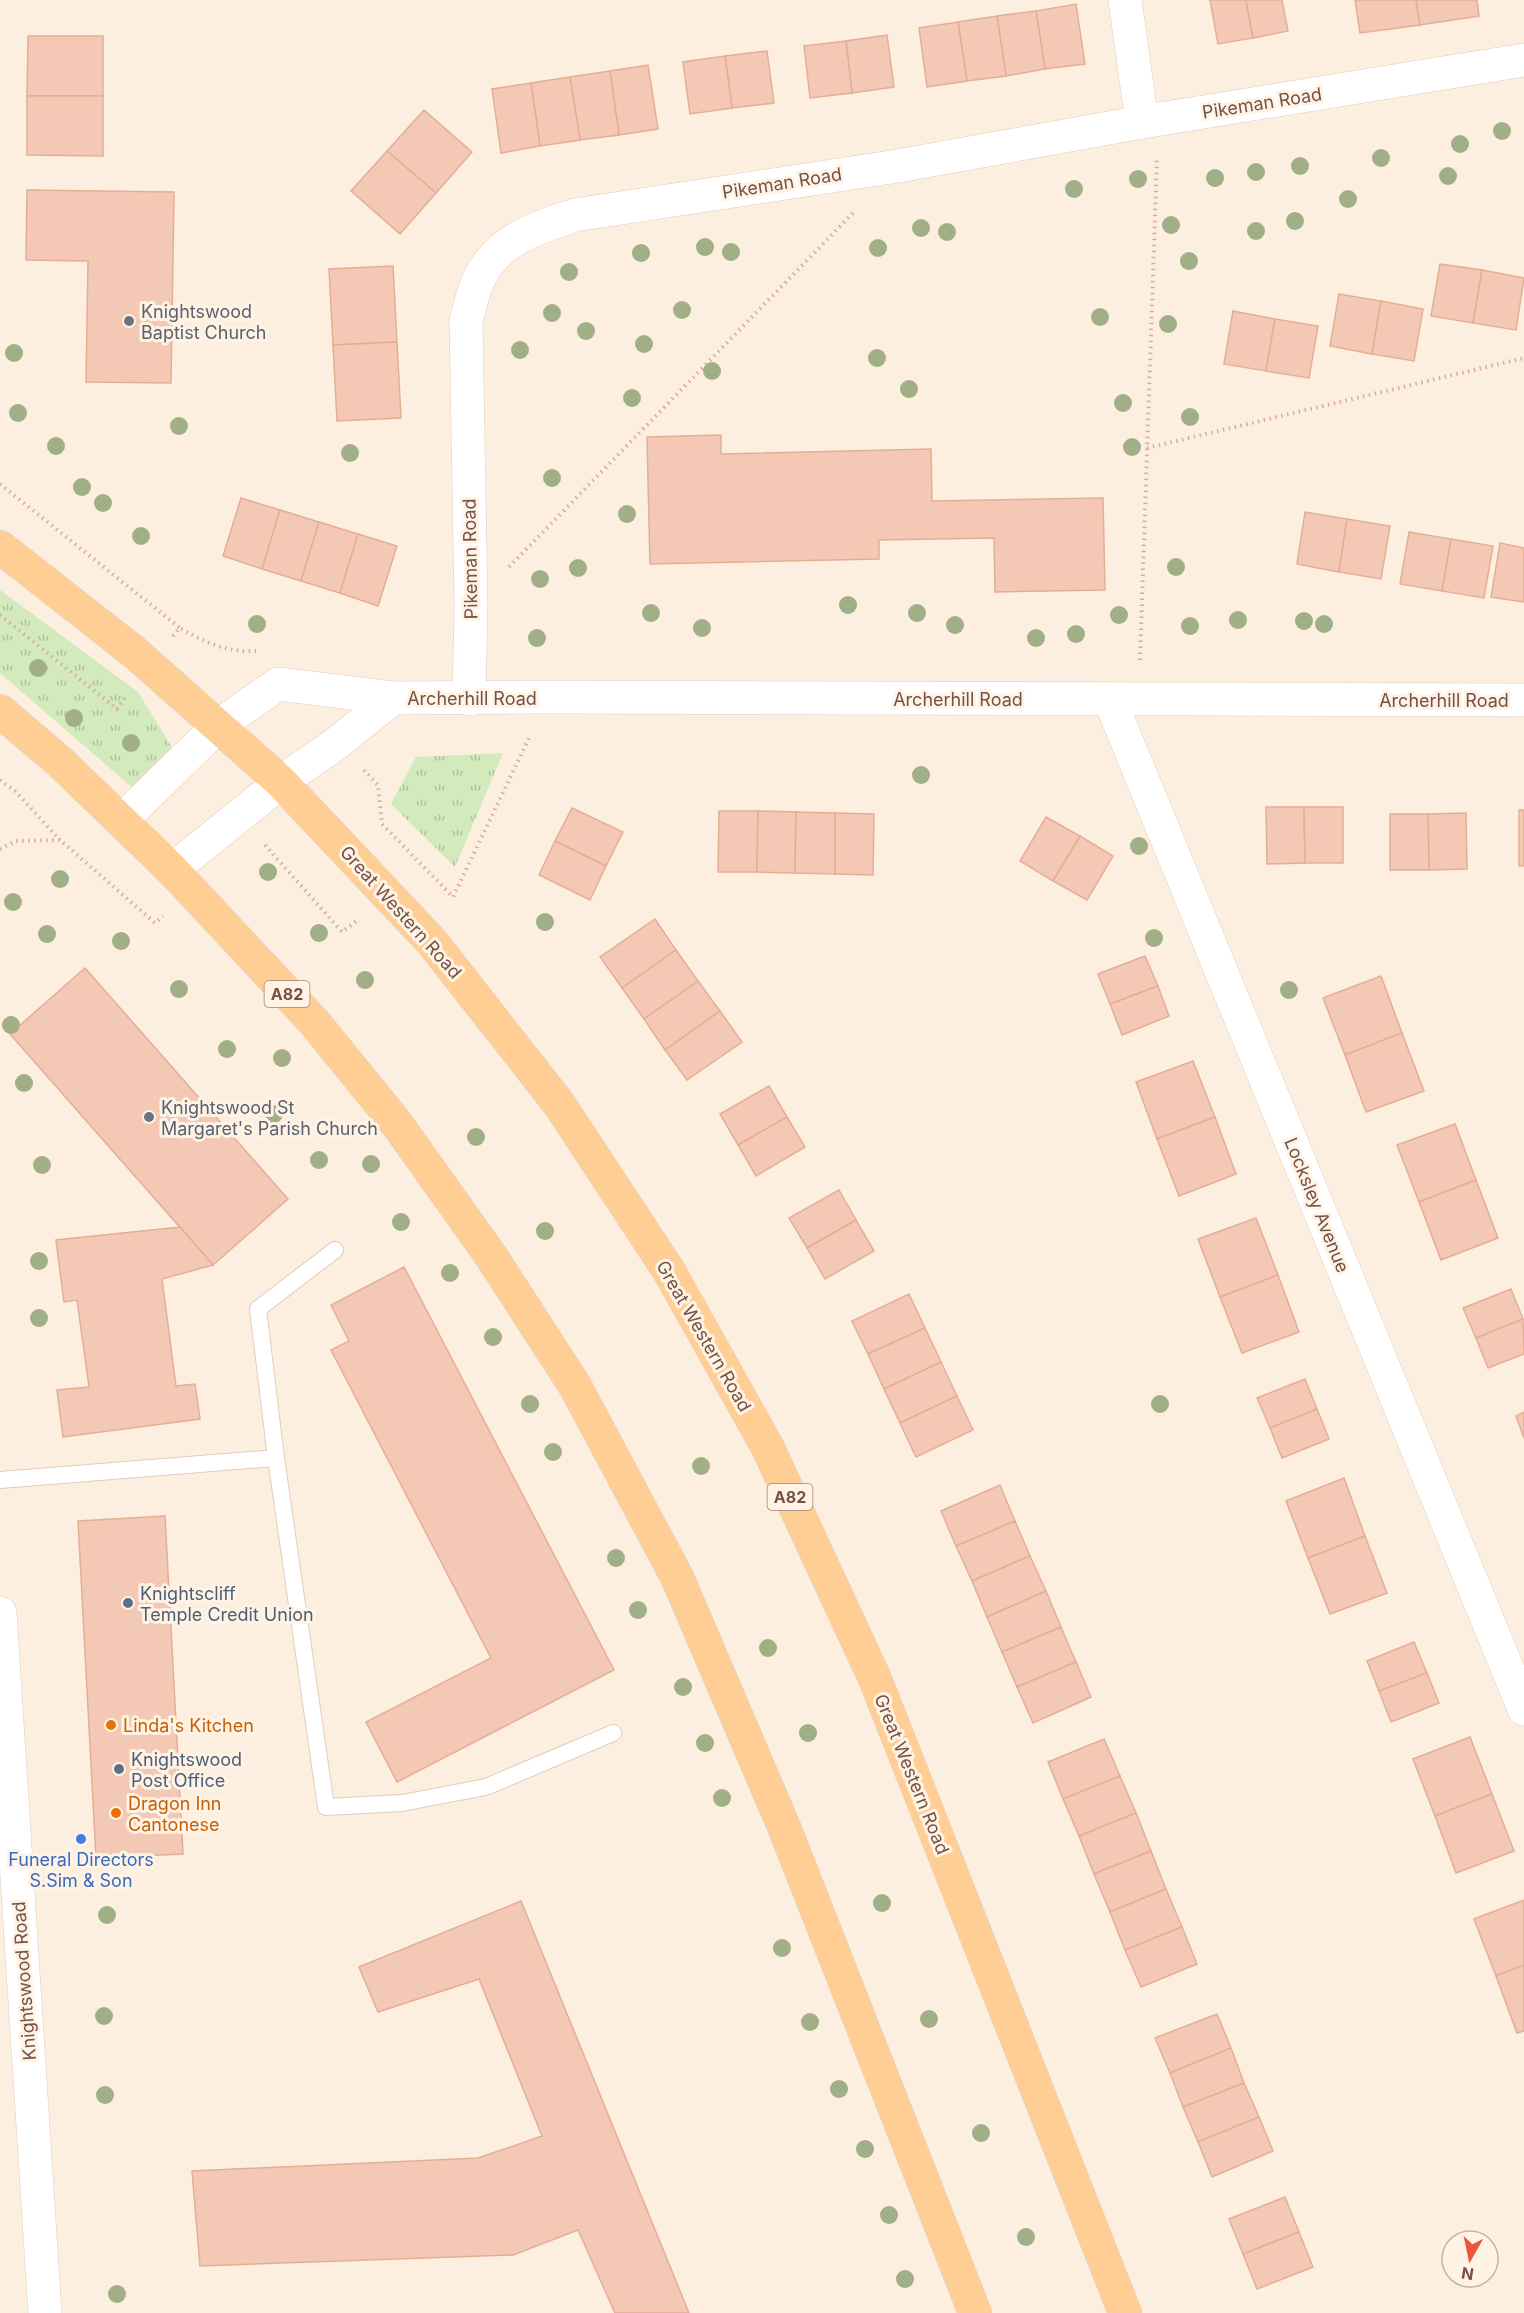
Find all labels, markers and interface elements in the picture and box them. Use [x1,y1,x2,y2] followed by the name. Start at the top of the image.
[1201,83,1323,123] street label: Pikeman Road
[721,163,843,203] street label: Pikeman Road
[141,301,266,343] place label: Knightswood Baptist Church
[122,314,136,328] marker: Knightswood Baptist Church
[458,498,482,620] street label: Pikeman Road
[407,688,537,709] street label: Archerhill Road
[893,689,1023,710] street label: Archerhill Road
[1379,690,1509,711] street label: Archerhill Road
[336,841,466,983] street label: Great Western Road
[264,981,310,1007] road number: A82
[161,1097,378,1139] place label: Knightswood St Margaret's Parish Church
[142,1110,156,1124] marker: Knightswood St Margaret's Parish Church
[1280,1135,1354,1275] street label: Locksley Avenue
[652,1257,756,1415] street label: Great Western Road
[768,1484,812,1510] road number: A82
[140,1583,314,1625] place label: Knightscliff Temple Credit Union
[121,1596,135,1610] marker: Knightscliff Temple Credit Union
[870,1691,954,1857] street label: Great Western Road
[123,1715,254,1736] place label: Linda's Kitchen
[104,1718,118,1732] marker: Linda's Kitchen
[131,1749,242,1791] place label: Knightswood Post Office
[112,1762,126,1776] marker: Knightswood Post Office
[128,1793,222,1835] place label: Dragon Inn Cantonese
[109,1806,123,1820] marker: Dragon Inn Cantonese
[74,1832,88,1846] marker: Funeral Directors S.Sim & Son
[8,1849,154,1891] place label: Funeral Directors S.Sim & Son
[8,1901,40,2061] street label: Knightswood Road
[1440,2229,1500,2289] north arrow
[1460,2263,1475,2285] text: N

